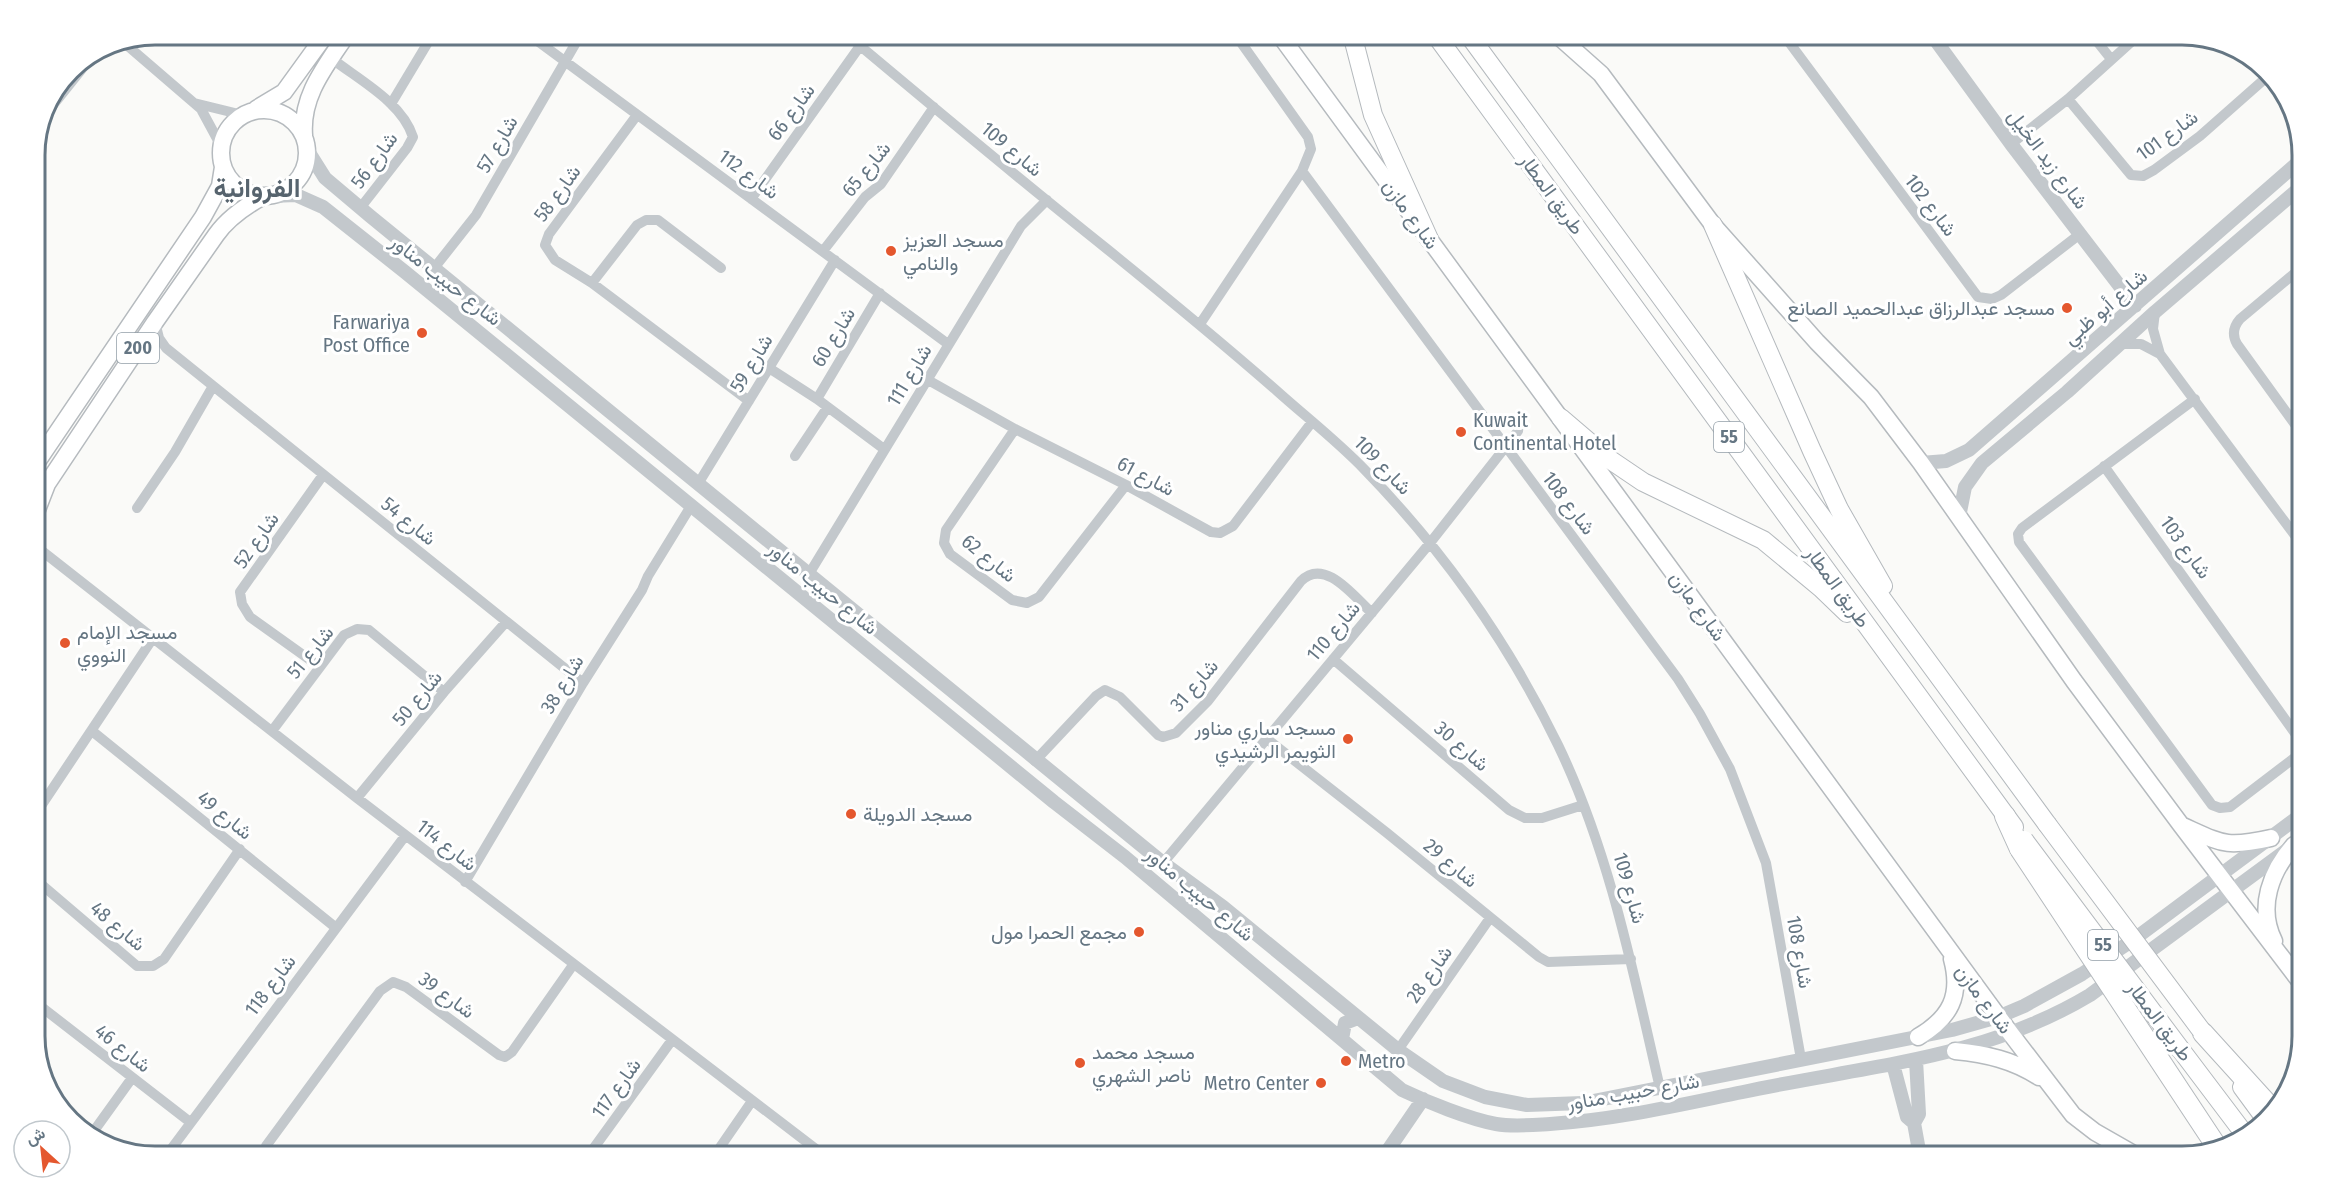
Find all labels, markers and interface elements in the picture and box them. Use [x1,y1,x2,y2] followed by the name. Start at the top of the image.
[762,79,821,146] street label: شارع 66
[2001,104,2093,215] street label: شارع زيد الخيل
[2131,105,2204,167] street label: شارع 101
[471,111,525,178] street label: شارع 57
[975,116,1048,183] street label: شارع 109
[345,127,404,194] street label: شارع 56
[837,137,897,203] street label: شارع 65
[713,144,784,206] street label: شارع 112
[1513,148,1589,240] street label: طريق المطار
[528,160,587,227] street label: شارع 58
[1898,169,1962,242] street label: شارع 102
[213,173,301,204] district label: الفروانية
[1376,174,1444,255] street label: شارع مازن
[902,228,1004,280] place label: مسجد العزيز والنامي
[384,229,506,332] street label: شارع حبيب مناور
[884,244,898,258] marker: مسجد العزيز والنامي
[2058,264,2155,354] street label: شارع أبو ظبي
[1787,296,2055,322] place label: مسجد عبدالرزاق عبدالحميد الصانع
[2060,301,2074,315] marker: مسجد عبدالرزاق عبدالحميد الصانع
[806,303,862,372] street label: شارع 60
[323,310,410,357] place label: Farwariya Post Office
[415,326,429,340] marker: Farwariya Post Office
[724,330,779,397] street label: شارع 59
[117,333,159,363] road number: 200
[881,340,938,411] street label: شارع 111
[1473,408,1616,455] place label: Kuwait Continental Hotel
[1714,422,1744,452] road number: 55
[1454,425,1468,439] marker: Kuwait Continental Hotel
[1348,431,1417,501] street label: شارع 109
[1112,451,1179,503] street label: شارع 61
[1536,467,1601,541] street label: شارع 108
[375,492,441,552] street label: شارع 54
[228,507,285,574] street label: شارع 52
[2154,511,2217,584] street label: شارع 103
[956,529,1021,589] street label: شارع 62
[761,536,883,641] street label: شارع حبيب مناور
[1799,541,1875,633] street label: طريق المطار
[1663,566,1731,647] street label: شارع مازن
[1301,596,1366,667] street label: شارع 110
[77,620,177,672] place label: مسجد الإمام النووي
[281,621,340,684] street label: شارع 51
[58,636,72,650] marker: مسجد الإمام النووي
[535,650,590,719] street label: شارع 38
[1165,654,1225,717] street label: شارع 31
[387,666,448,732] street label: شارع 50
[1193,716,1336,768] place label: مسجد ساري مناور الثويمر الرشيدي
[1429,716,1494,778] street label: شارع 30
[1341,732,1355,746] marker: مسجد ساري مناور الثويمر الرشيدي
[191,786,257,846] street label: شارع 49
[863,802,972,827] place label: مسجد الدويلة
[844,807,858,821] marker: مسجد الدويلة
[411,814,482,878] street label: شارع 114
[1418,833,1483,894] street label: شارع 29
[1139,841,1259,948] street label: شارع حبيب مناور
[1607,850,1652,927] street label: شارع 109
[84,896,150,957] street label: شارع 48
[1780,914,1818,990] street label: شارع 108
[991,920,1127,946] place label: مجمع الحمرا مول
[1132,925,1146,939] marker: مجمع الحمرا مول
[2088,930,2118,960] road number: 55
[1401,941,1459,1008] street label: شارع 28
[239,950,302,1021] street label: شارع 118
[1949,960,2018,1040] street label: شارع مازن
[413,967,480,1025] street label: شارع 39
[2121,975,2198,1067] street label: طريق المطار
[89,1019,156,1079] street label: شارع 46
[1092,1040,1195,1092] place label: مسجد محمد ناصر الشهري
[1358,1049,1406,1073] place label: Metro
[586,1053,647,1124] street label: شارع 117
[1339,1054,1353,1068] marker: Metro
[1073,1056,1087,1070] marker: مسجد محمد ناصر الشهري
[1564,1069,1701,1118] street label: شارع حبيب مناور
[1203,1071,1309,1095] place label: Metro Center
[1314,1076,1328,1090] marker: Metro Center
[12,1119,72,1179] north arrow
[23,1123,48,1149] text: ش

